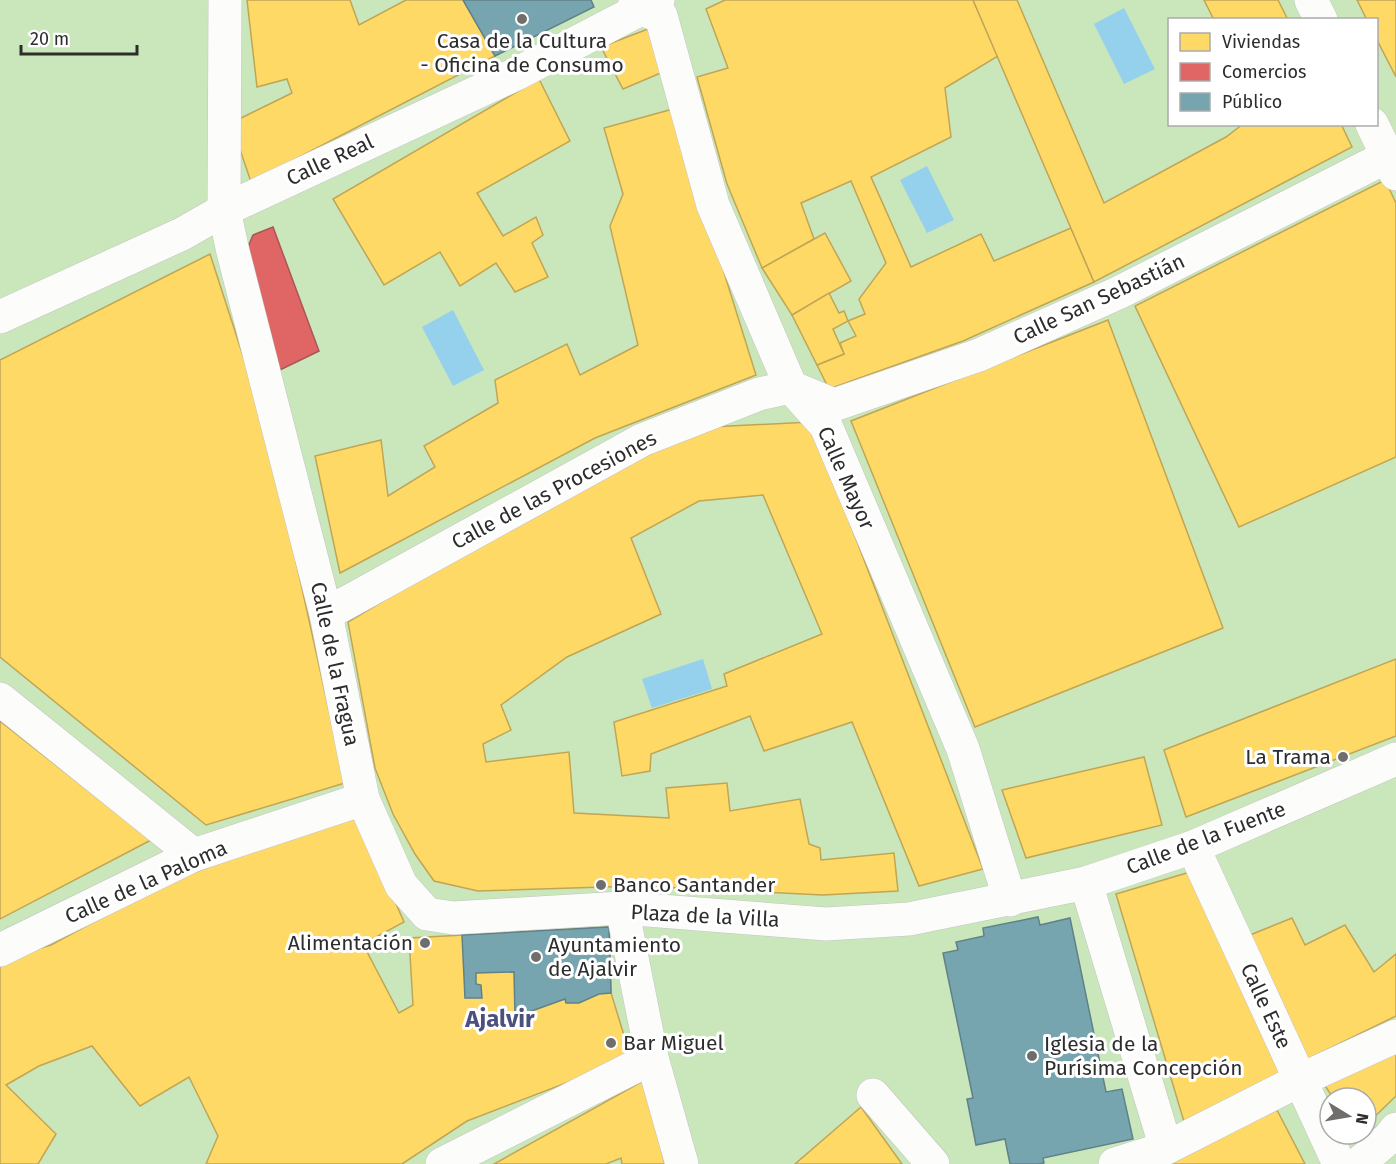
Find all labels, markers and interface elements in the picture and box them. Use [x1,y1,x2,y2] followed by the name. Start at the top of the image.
[515,12,529,26] marker: Casa de la Cultura - Oficina de Consumo
[21,18,136,56] scale bar
[1168,18,1378,126] legend
[30,28,69,50] text: 20 m
[420,28,624,78] place label: Casa de la Cultura - Oficina de Consumo
[1222,31,1300,53] text: Viviendas
[1222,61,1306,83] text: Comercios
[1222,91,1282,113] text: Público
[282,129,378,191] street label: Calle Real
[1009,248,1189,350] street label: Calle San Sebastián
[812,422,880,534] street label: Calle Mayor
[447,425,661,555] street label: Calle de las Procesiones
[305,580,365,748] street label: Calle de la Fragua
[1245,744,1331,770] place label: La Trama
[1336,750,1350,764] marker: La Trama
[1123,796,1289,880] street label: Calle de la Fuente
[61,835,231,929] street label: Calle de la Paloma
[613,872,775,898] place label: Banco Santander
[594,878,608,892] marker: Banco Santander
[630,899,780,933] street label: Plaza de la Villa
[288,930,413,956] place label: Alimentación
[548,932,681,982] place label: Ayuntamiento de Ajalvir
[418,936,432,950] marker: Alimentación
[529,950,543,964] marker: Ayuntamiento de Ajalvir
[1235,959,1297,1053] street label: Calle Este
[464,1005,535,1033] district label: Ajalvir
[623,1030,724,1056] place label: Bar Miguel
[1044,1031,1243,1081] place label: Iglesia de la Purísima Concepción
[604,1036,618,1050] marker: Bar Miguel
[1025,1049,1039,1063] marker: Iglesia de la Purísima Concepción
[1318,1086,1378,1146] north arrow
[1352,1112,1373,1126] text: N

